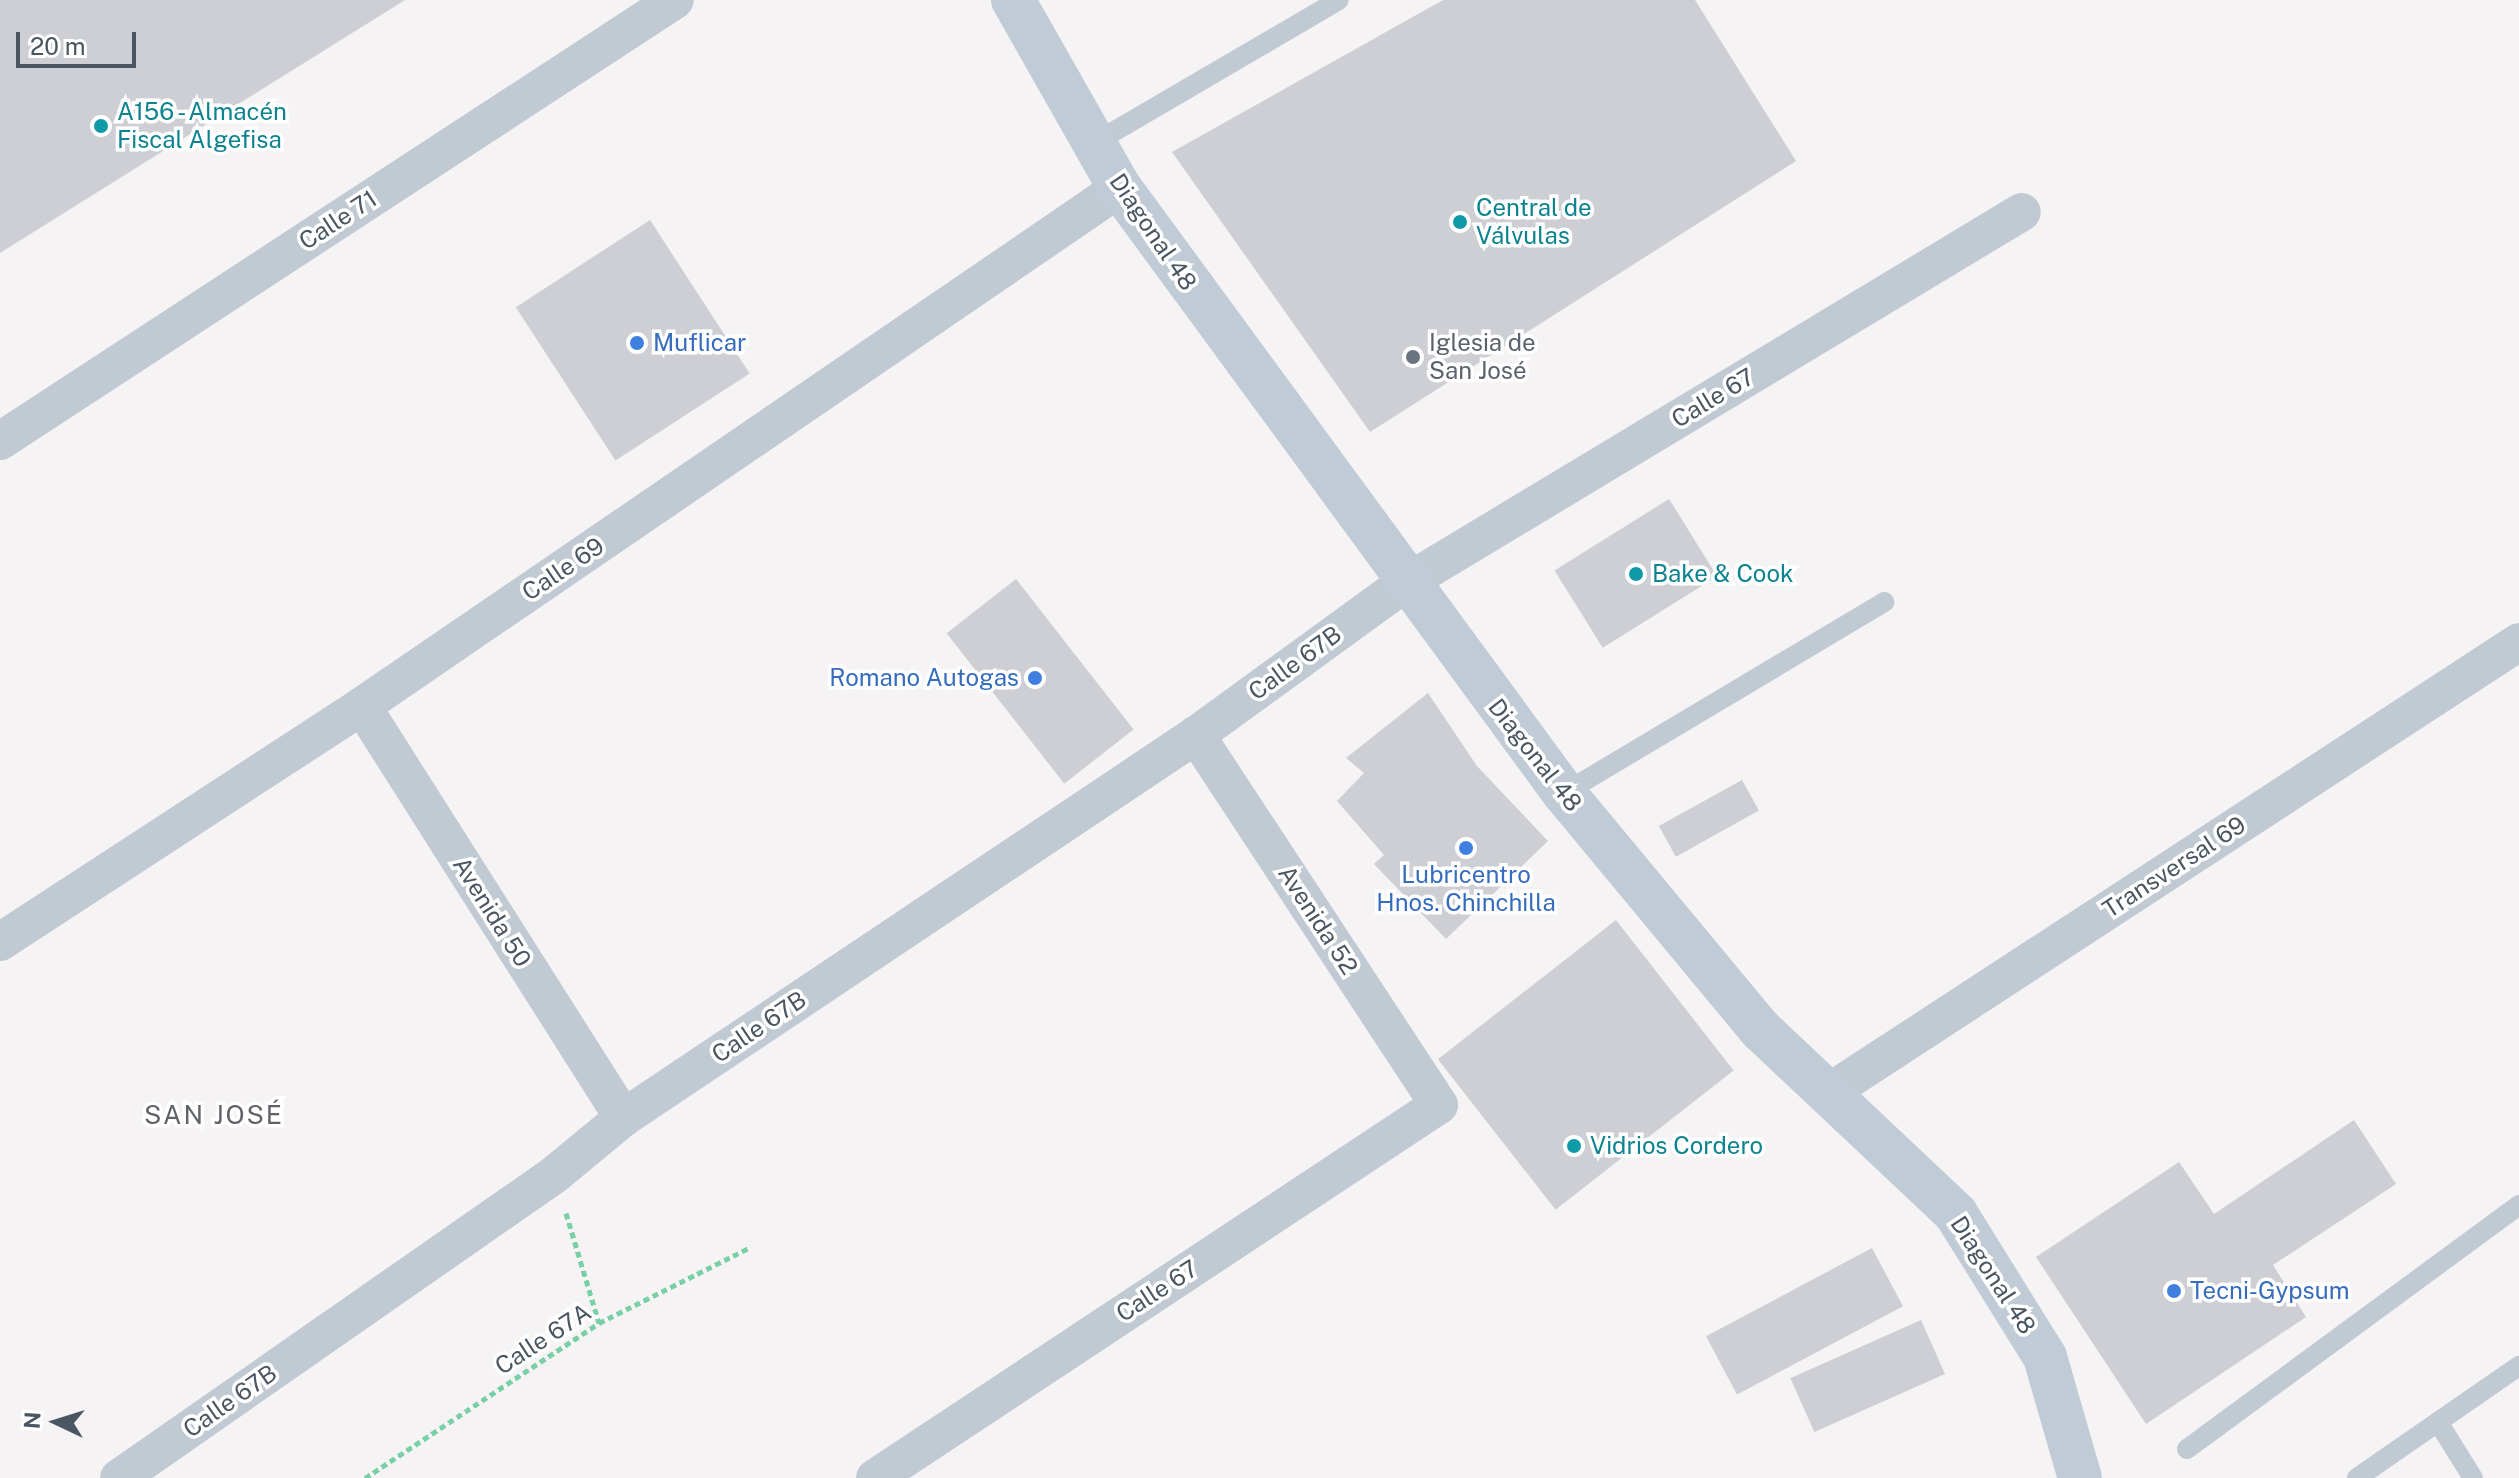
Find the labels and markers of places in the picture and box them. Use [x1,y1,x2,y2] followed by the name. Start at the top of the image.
[117,98,293,154] place label: A156 - Almacén Fiscal Algefisa
[92,117,110,135] marker: A156 - Almacén Fiscal Algefisa
[1476,194,1592,250] place label: Central de Válvulas
[1451,213,1469,231] marker: Central de Válvulas
[653,329,746,357] place label: Muflicar
[1429,329,1536,385] place label: Iglesia de San José
[628,334,646,352] marker: Muflicar
[1404,348,1422,366] marker: Iglesia de San José
[1652,560,1794,588] place label: Bake & Cook
[1627,565,1645,583] marker: Bake & Cook
[829,664,1019,692] place label: Romano Autogas
[1026,669,1044,687] marker: Romano Autogas
[1457,839,1475,857] marker: Lubricentro Hnos. Chinchilla
[1376,861,1556,917] place label: Lubricentro Hnos. Chinchilla
[1590,1132,1763,1160] place label: Vidrios Cordero
[1565,1137,1583,1155] marker: Vidrios Cordero
[2190,1277,2350,1305] place label: Tecni-Gypsum
[2165,1282,2183,1300] marker: Tecni-Gypsum

